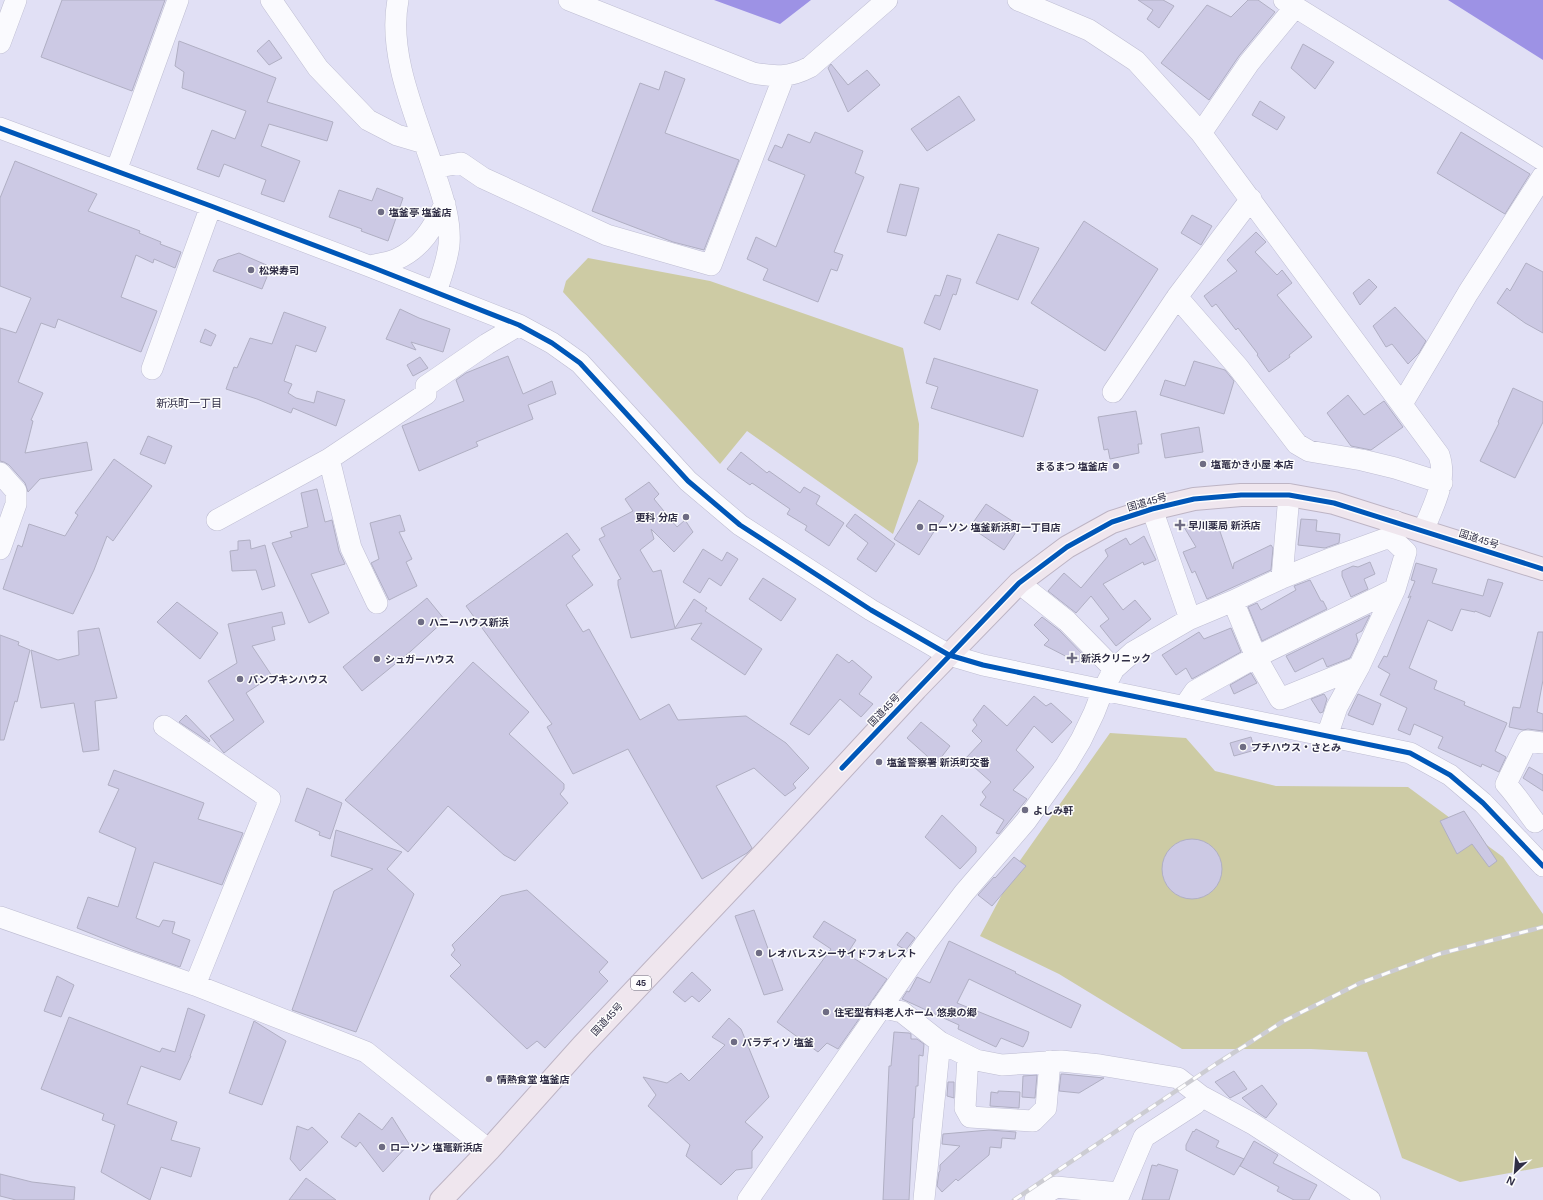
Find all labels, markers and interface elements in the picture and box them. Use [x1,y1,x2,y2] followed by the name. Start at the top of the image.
[376,207,386,217] marker: 塩釜亭 塩釜店
[389,207,452,218] place label: 塩釜亭 塩釜店
[246,265,256,275] marker: 松栄寿司
[259,265,299,276] place label: 松栄寿司
[156,397,222,409] district label: 新浜町一丁目
[1198,459,1208,469] marker: 塩竈かき小屋 本店
[1211,459,1294,470] place label: 塩竈かき小屋 本店
[1035,461,1108,472] place label: まるまつ 塩釜店
[1111,461,1121,471] marker: まるまつ 塩釜店
[1126,491,1168,513] street label: 国道45号
[635,512,678,523] place label: 更科 分店
[681,512,691,522] marker: 更科 分店
[1175,520,1185,530] marker: 早川薬局 新浜店
[1188,520,1261,531] place label: 早川薬局 新浜店
[915,522,925,532] marker: ローソン 塩釜新浜町一丁目店
[928,522,1061,533] place label: ローソン 塩釜新浜町一丁目店
[1458,527,1500,551] street label: 国道45号
[416,617,426,627] marker: ハニーハウス新浜
[429,617,509,628] place label: ハニーハウス新浜
[1066,652,1078,664] marker: 新浜クリニック
[1081,653,1151,664] place label: 新浜クリニック
[372,654,382,664] marker: シュガーハウス
[385,654,455,665] place label: シュガーハウス
[235,674,245,684] marker: パンプキンハウス
[248,674,328,685] place label: パンプキンハウス
[866,691,902,729] street label: 国道45号
[1238,742,1248,752] marker: プチハウス・さとみ
[1251,742,1341,753] place label: プチハウス・さとみ
[874,757,884,767] marker: 塩釜警察署 新浜町交番
[887,757,990,768] place label: 塩釜警察署 新浜町交番
[1020,805,1030,815] marker: よしみ軒
[1033,805,1073,816] place label: よしみ軒
[754,948,764,958] marker: レオパレスシーサイドフォレスト
[767,948,917,959] place label: レオパレスシーサイドフォレスト
[631,976,651,990] road number: 45
[589,1000,625,1038] street label: 国道45号
[821,1007,831,1017] marker: 住宅型有料老人ホーム 悠泉の郷
[834,1007,977,1018] place label: 住宅型有料老人ホーム 悠泉の郷
[729,1037,739,1047] marker: パラディソ 塩釜
[742,1037,814,1048] place label: パラディソ 塩釜
[484,1074,494,1084] marker: 情熱食堂 塩釜店
[496,1074,570,1085] place label: 情熱食堂 塩釜店
[377,1142,387,1152] marker: ローソン 塩竈新浜店
[390,1142,483,1153] place label: ローソン 塩竈新浜店
[1495,1152,1535,1192] north arrow
[1504,1174,1517,1188] text: N

